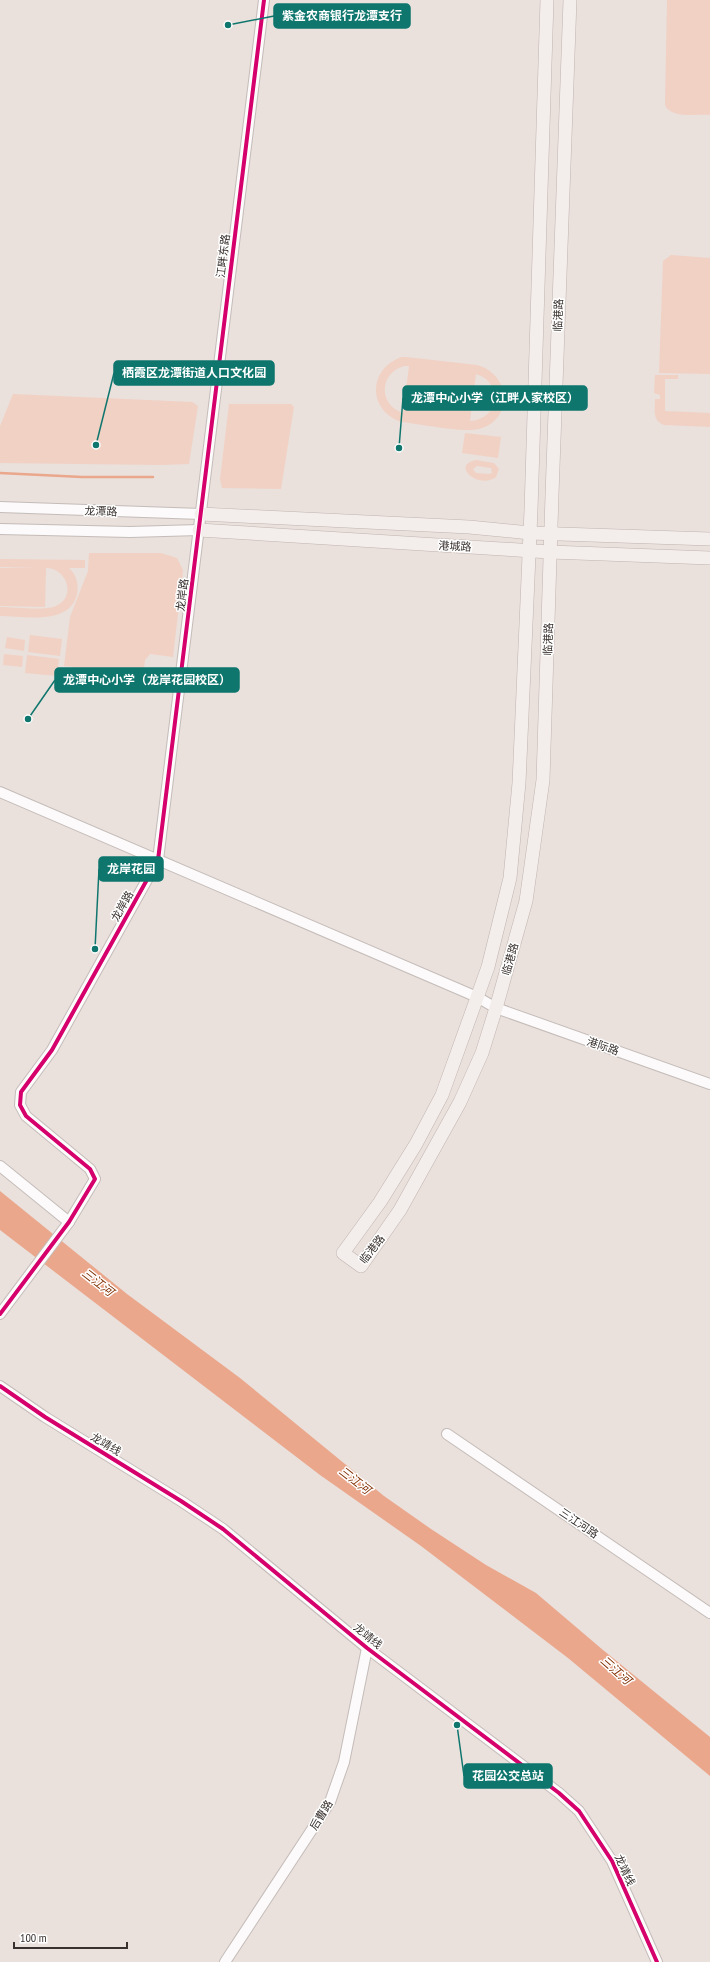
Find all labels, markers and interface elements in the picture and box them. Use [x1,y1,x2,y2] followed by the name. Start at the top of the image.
[274,4,410,28] callout: 紫金农商银行龙潭支行
[282,8,402,23] text: 紫金农商银行龙潭支行
[213,233,233,279] street label: 江畔东路
[550,298,566,332] street label: 临港路
[114,361,274,385] callout: 栖霞区龙潭街道人口文化园
[122,365,266,380] text: 栖霞区龙潭街道人口文化园
[403,386,587,410] callout: 龙潭中心小学（江畔人家校区）
[411,390,579,405] text: 龙潭中心小学（江畔人家校区）
[84,503,118,519] street label: 龙潭路
[438,538,472,554] street label: 港城路
[173,578,191,612] street label: 龙岸路
[540,622,556,656] street label: 临港路
[55,668,239,692] callout: 龙潭中心小学（龙岸花园校区）
[63,672,231,687] text: 龙潭中心小学（龙岸花园校区）
[99,857,163,881] callout: 龙岸花园
[107,861,155,876] text: 龙岸花园
[108,888,136,924] street label: 龙岸路
[499,941,521,977] street label: 临港路
[585,1034,621,1058] street label: 港际路
[356,1232,388,1266] street label: 临港路
[79,1265,118,1300] water label: 三江河
[88,1430,124,1458] street label: 龙靖线
[336,1463,375,1498] water label: 三江河
[557,1505,601,1541] street label: 三江河路
[351,1620,385,1652] street label: 龙靖线
[597,1653,636,1689] water label: 三江河
[464,1764,552,1788] callout: 花园公交总站
[472,1768,544,1783] text: 花园公交总站
[306,1797,336,1833] street label: 后曹路
[612,1852,638,1888] street label: 龙靖线
[14,1924,127,1950] scale bar
[20,1930,47,1945] text: 100 m

